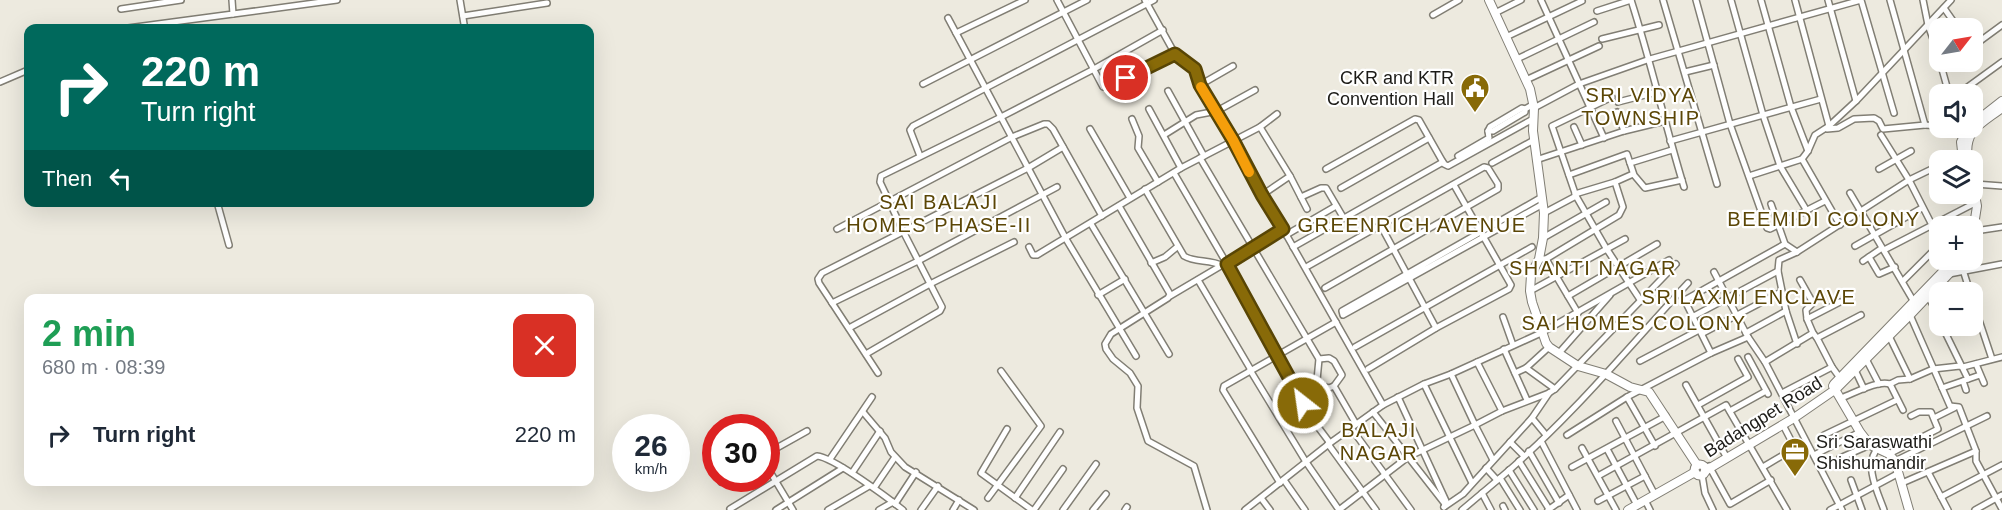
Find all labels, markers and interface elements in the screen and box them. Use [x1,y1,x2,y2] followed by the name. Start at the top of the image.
[1929,18,1983,72] north arrow
[1929,18,1983,336] map controls
[42,48,120,126] icon: right
[141,48,260,95] text: 220 m
[1100,52,1151,103] pin
[1109,61,1142,94] icon: arrive
[1327,68,1454,109] place label: CKR and KTR Convention Hall
[1459,72,1491,114] public building icon: CKR and KTR Convention Hall
[1581,84,1701,129] district label: SRI VIDYA TOWNSHIP
[1929,84,1983,138] button: sound
[141,97,256,127] text: Turn right
[1929,150,1983,204] button: layers
[104,162,137,195] icon: left
[42,166,92,191] text: Then
[846,191,1032,236] district label: SAI BALAJI HOMES PHASE-II
[1727,208,1921,230] district label: BEEMIDI COLONY
[1297,214,1527,236] district label: GREENRICH AVENUE
[1929,216,1983,270] button: +
[1509,257,1677,279] district label: SHANTI NAGAR
[1929,282,1983,336] button: −
[1642,286,1856,308] district label: SRILAXMI ENCLAVE
[1521,312,1747,334] district label: SAI HOMES COLONY
[42,313,136,354] text: 2 min
[513,314,576,377] button: close
[42,356,165,378] text: 680 m · 08:39
[1271,371,1335,435] position arrow
[1700,373,1826,461] street label: Badangpet Road
[702,414,780,492] speed limit sign: 30
[42,419,75,452] icon: right
[1340,419,1418,464] district label: BALAJI NAGAR
[93,422,195,447] text: Turn right
[515,422,576,447] text: 220 m
[634,429,668,462] text: 26
[1816,432,1932,473] place label: Sri Saraswathi Shishumandir
[1779,436,1811,478] office icon: Sri Saraswathi Shishumandir
[635,460,667,477] text: km/h

